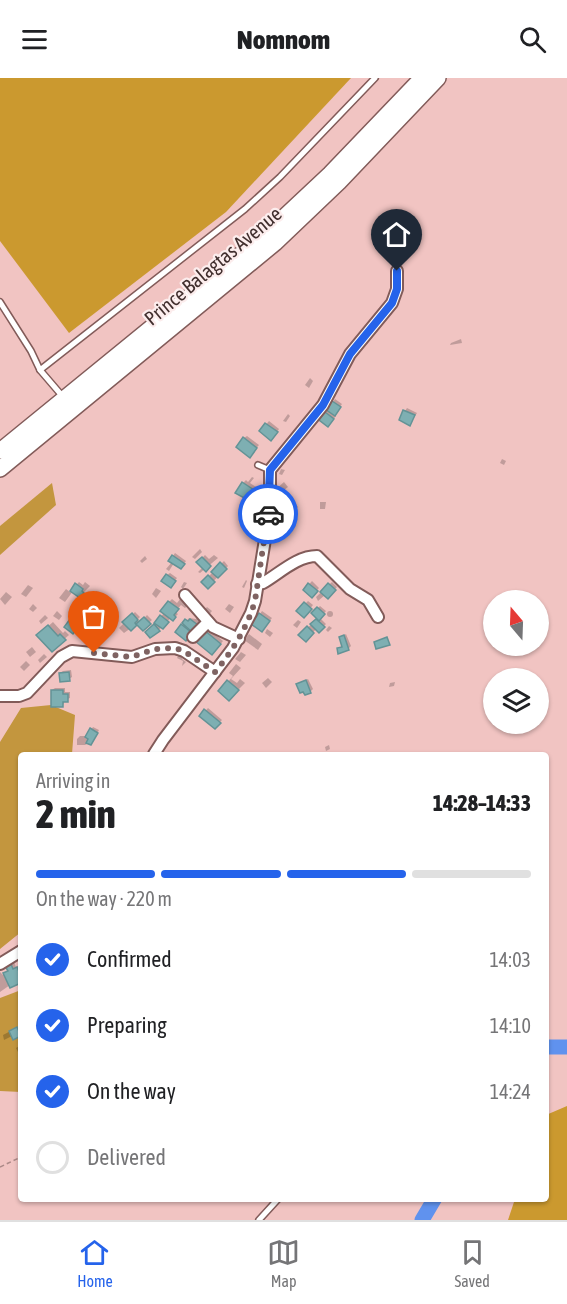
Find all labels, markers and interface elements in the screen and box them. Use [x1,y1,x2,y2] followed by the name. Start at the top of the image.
[18,23,51,56] icon: menu
[516,23,549,56] icon: search
[237,24,330,55] text: Nomnom
[140,202,286,330] street label: Prince Balagtas Avenue
[371,209,422,271] pin
[380,218,413,251] icon: home
[238,484,298,544] courier
[252,498,285,531] icon: car
[483,590,549,656] north arrow
[483,590,549,734] map controls
[68,591,119,653] pin
[77,600,110,633] icon: bag
[483,668,549,734] button: layers
[36,769,110,792] text: Arriving in
[433,790,531,816] text: 14:28–14:33
[36,792,116,836] text: 2 min
[36,887,172,910] text: On the way · 220 m
[36,943,69,976] icon: check
[87,946,172,972] text: Confirmed
[489,948,531,971] text: 14:03
[36,1009,69,1042] icon: check
[87,1012,167,1038] text: Preparing
[490,1014,531,1037] text: 14:10
[36,1075,69,1108] icon: check
[87,1078,176,1104] text: On the way
[490,1080,531,1103] text: 14:24
[87,1144,166,1170] text: Delivered
[77,1236,113,1290] tab: Home
[267,1236,300,1290] tab: Map
[454,1236,490,1290] tab: Saved

